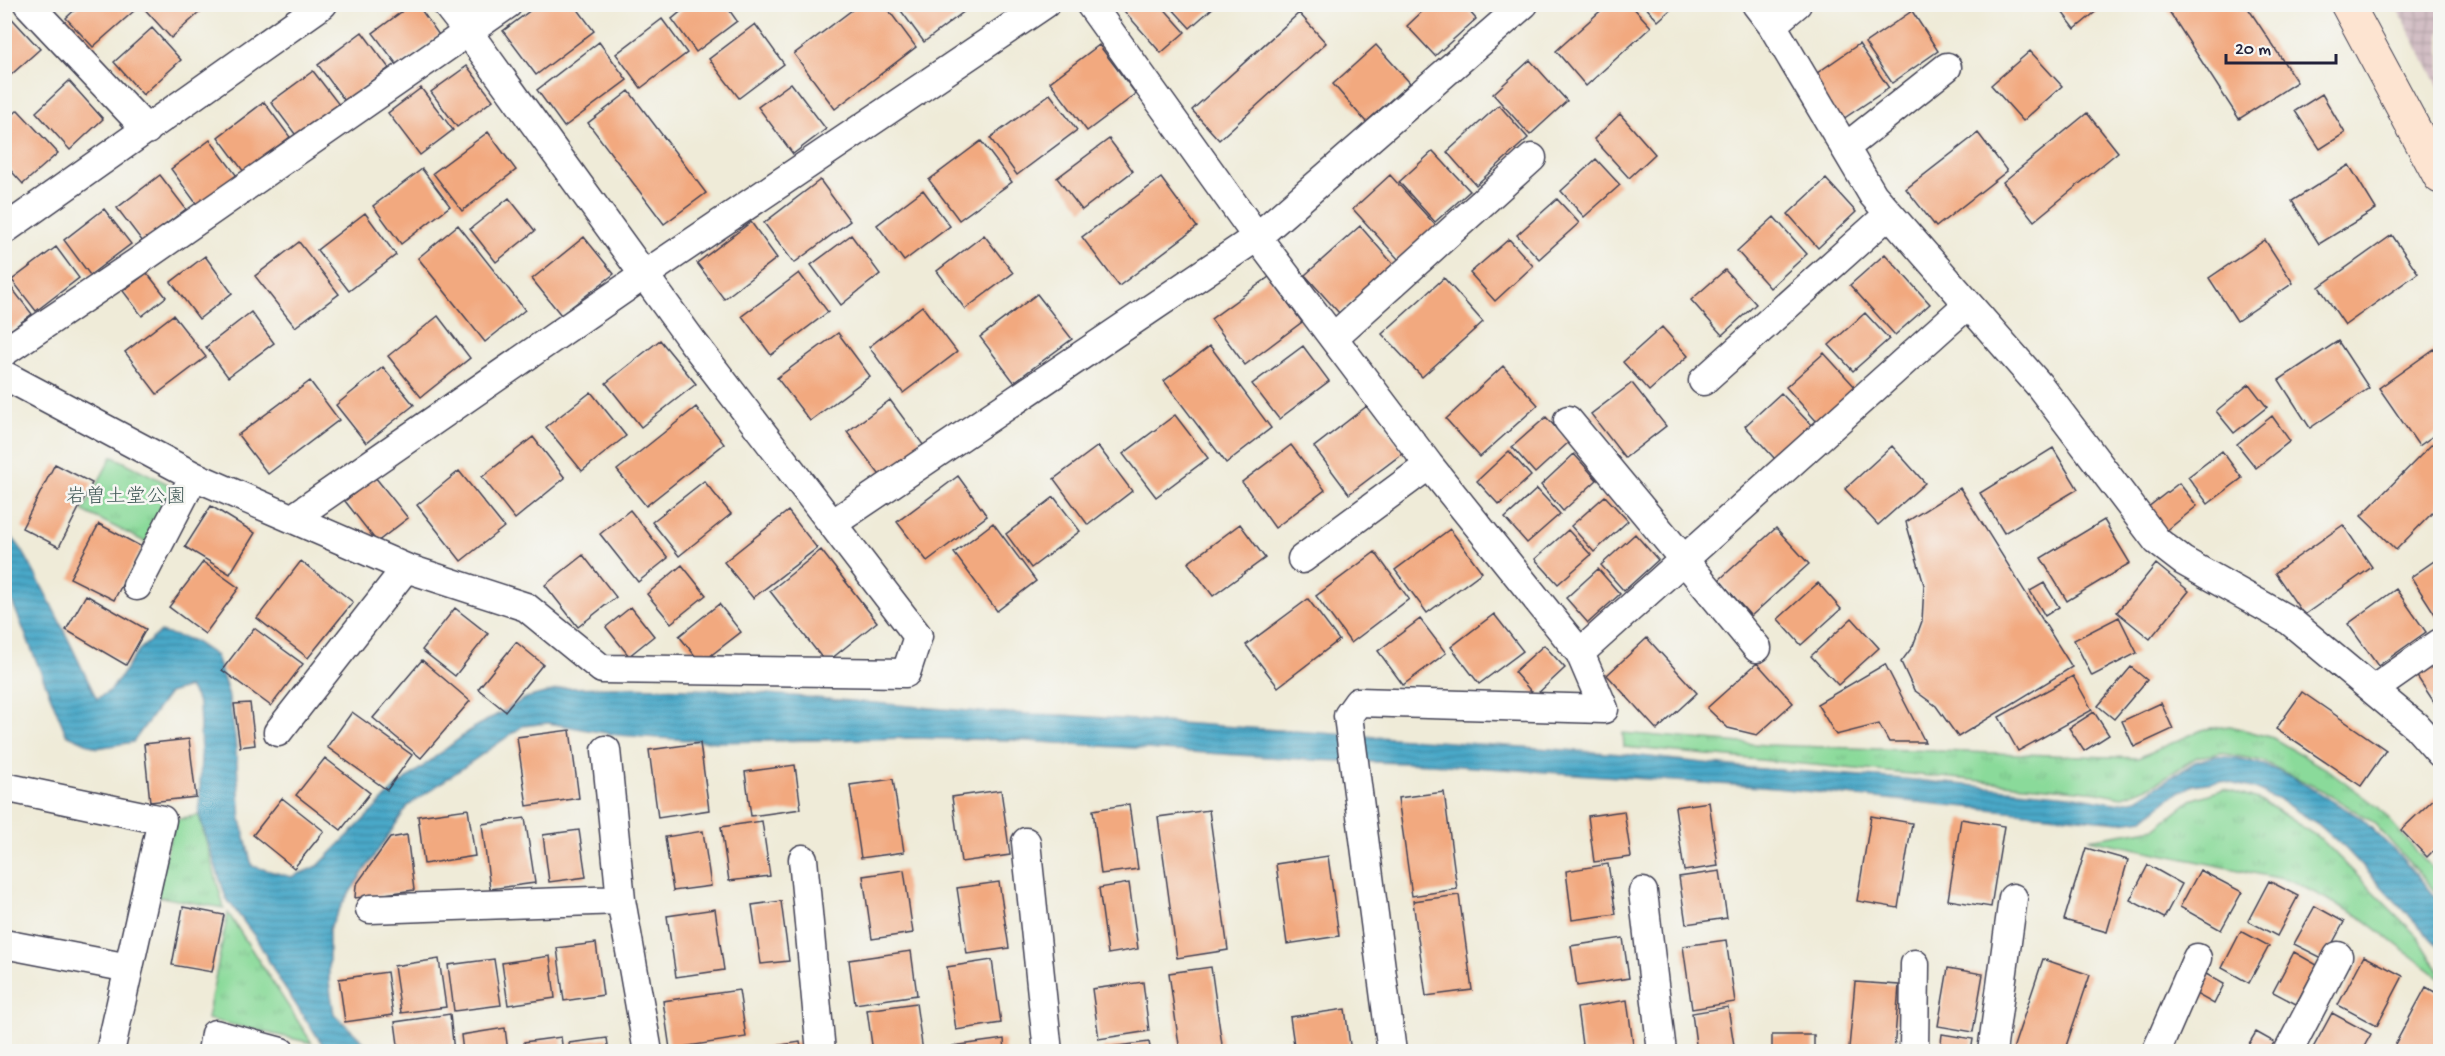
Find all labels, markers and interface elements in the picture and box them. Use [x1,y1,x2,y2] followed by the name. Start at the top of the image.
[2226,27,2336,65] scale bar
[2235,40,2271,61] text: 20 m
[66,485,186,510] park label: 岩曽土堂公園

